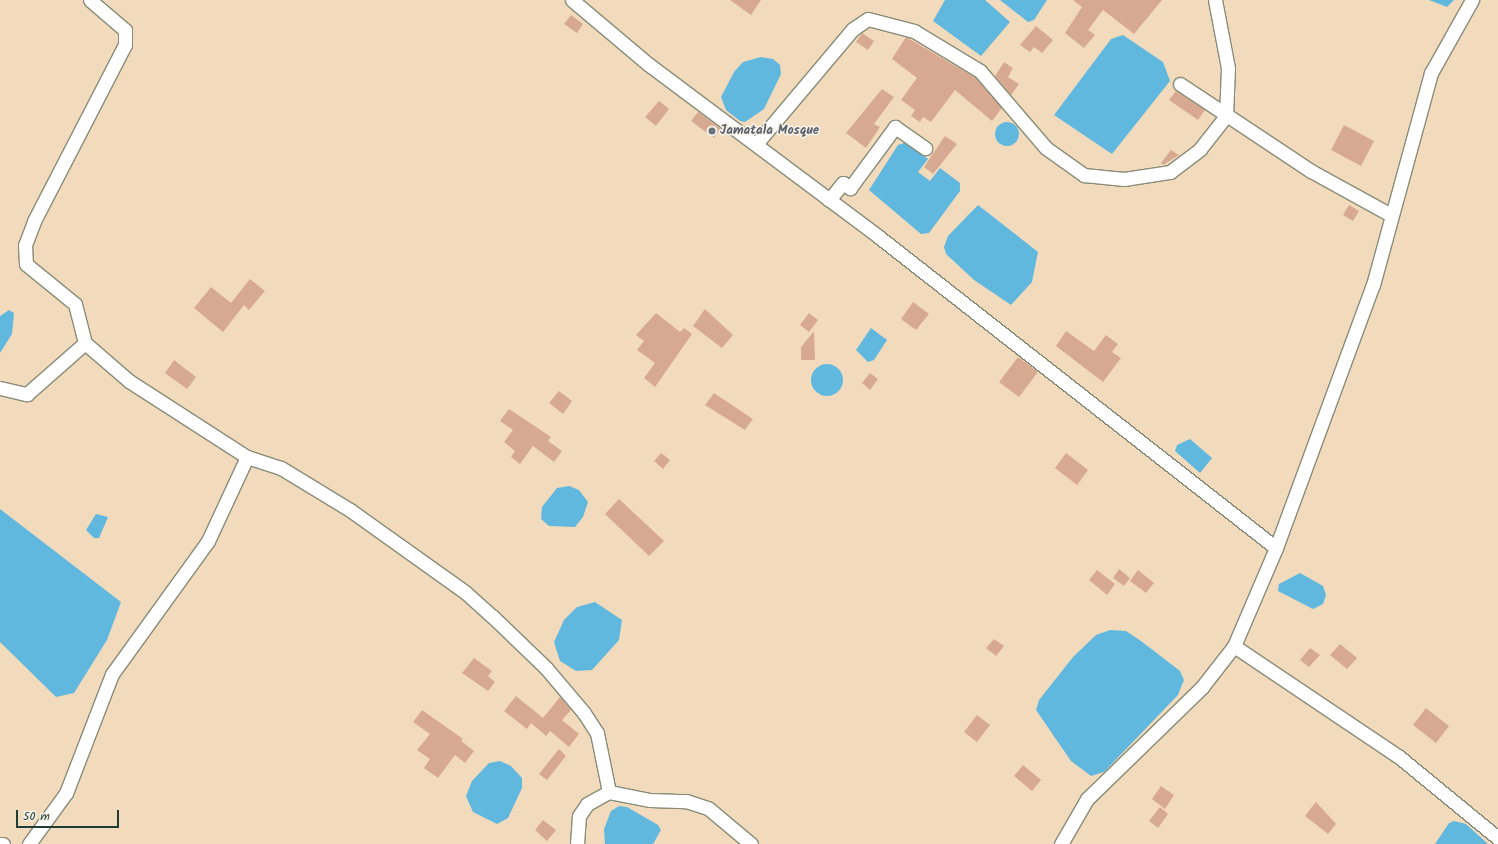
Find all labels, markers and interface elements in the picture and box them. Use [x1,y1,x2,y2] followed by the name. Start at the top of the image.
[720,123,819,139] place label: Jamatala Mosque
[707,126,717,136] marker: Jamatala Mosque
[18,802,121,828] scale bar
[23,807,50,826] text: 50 m

